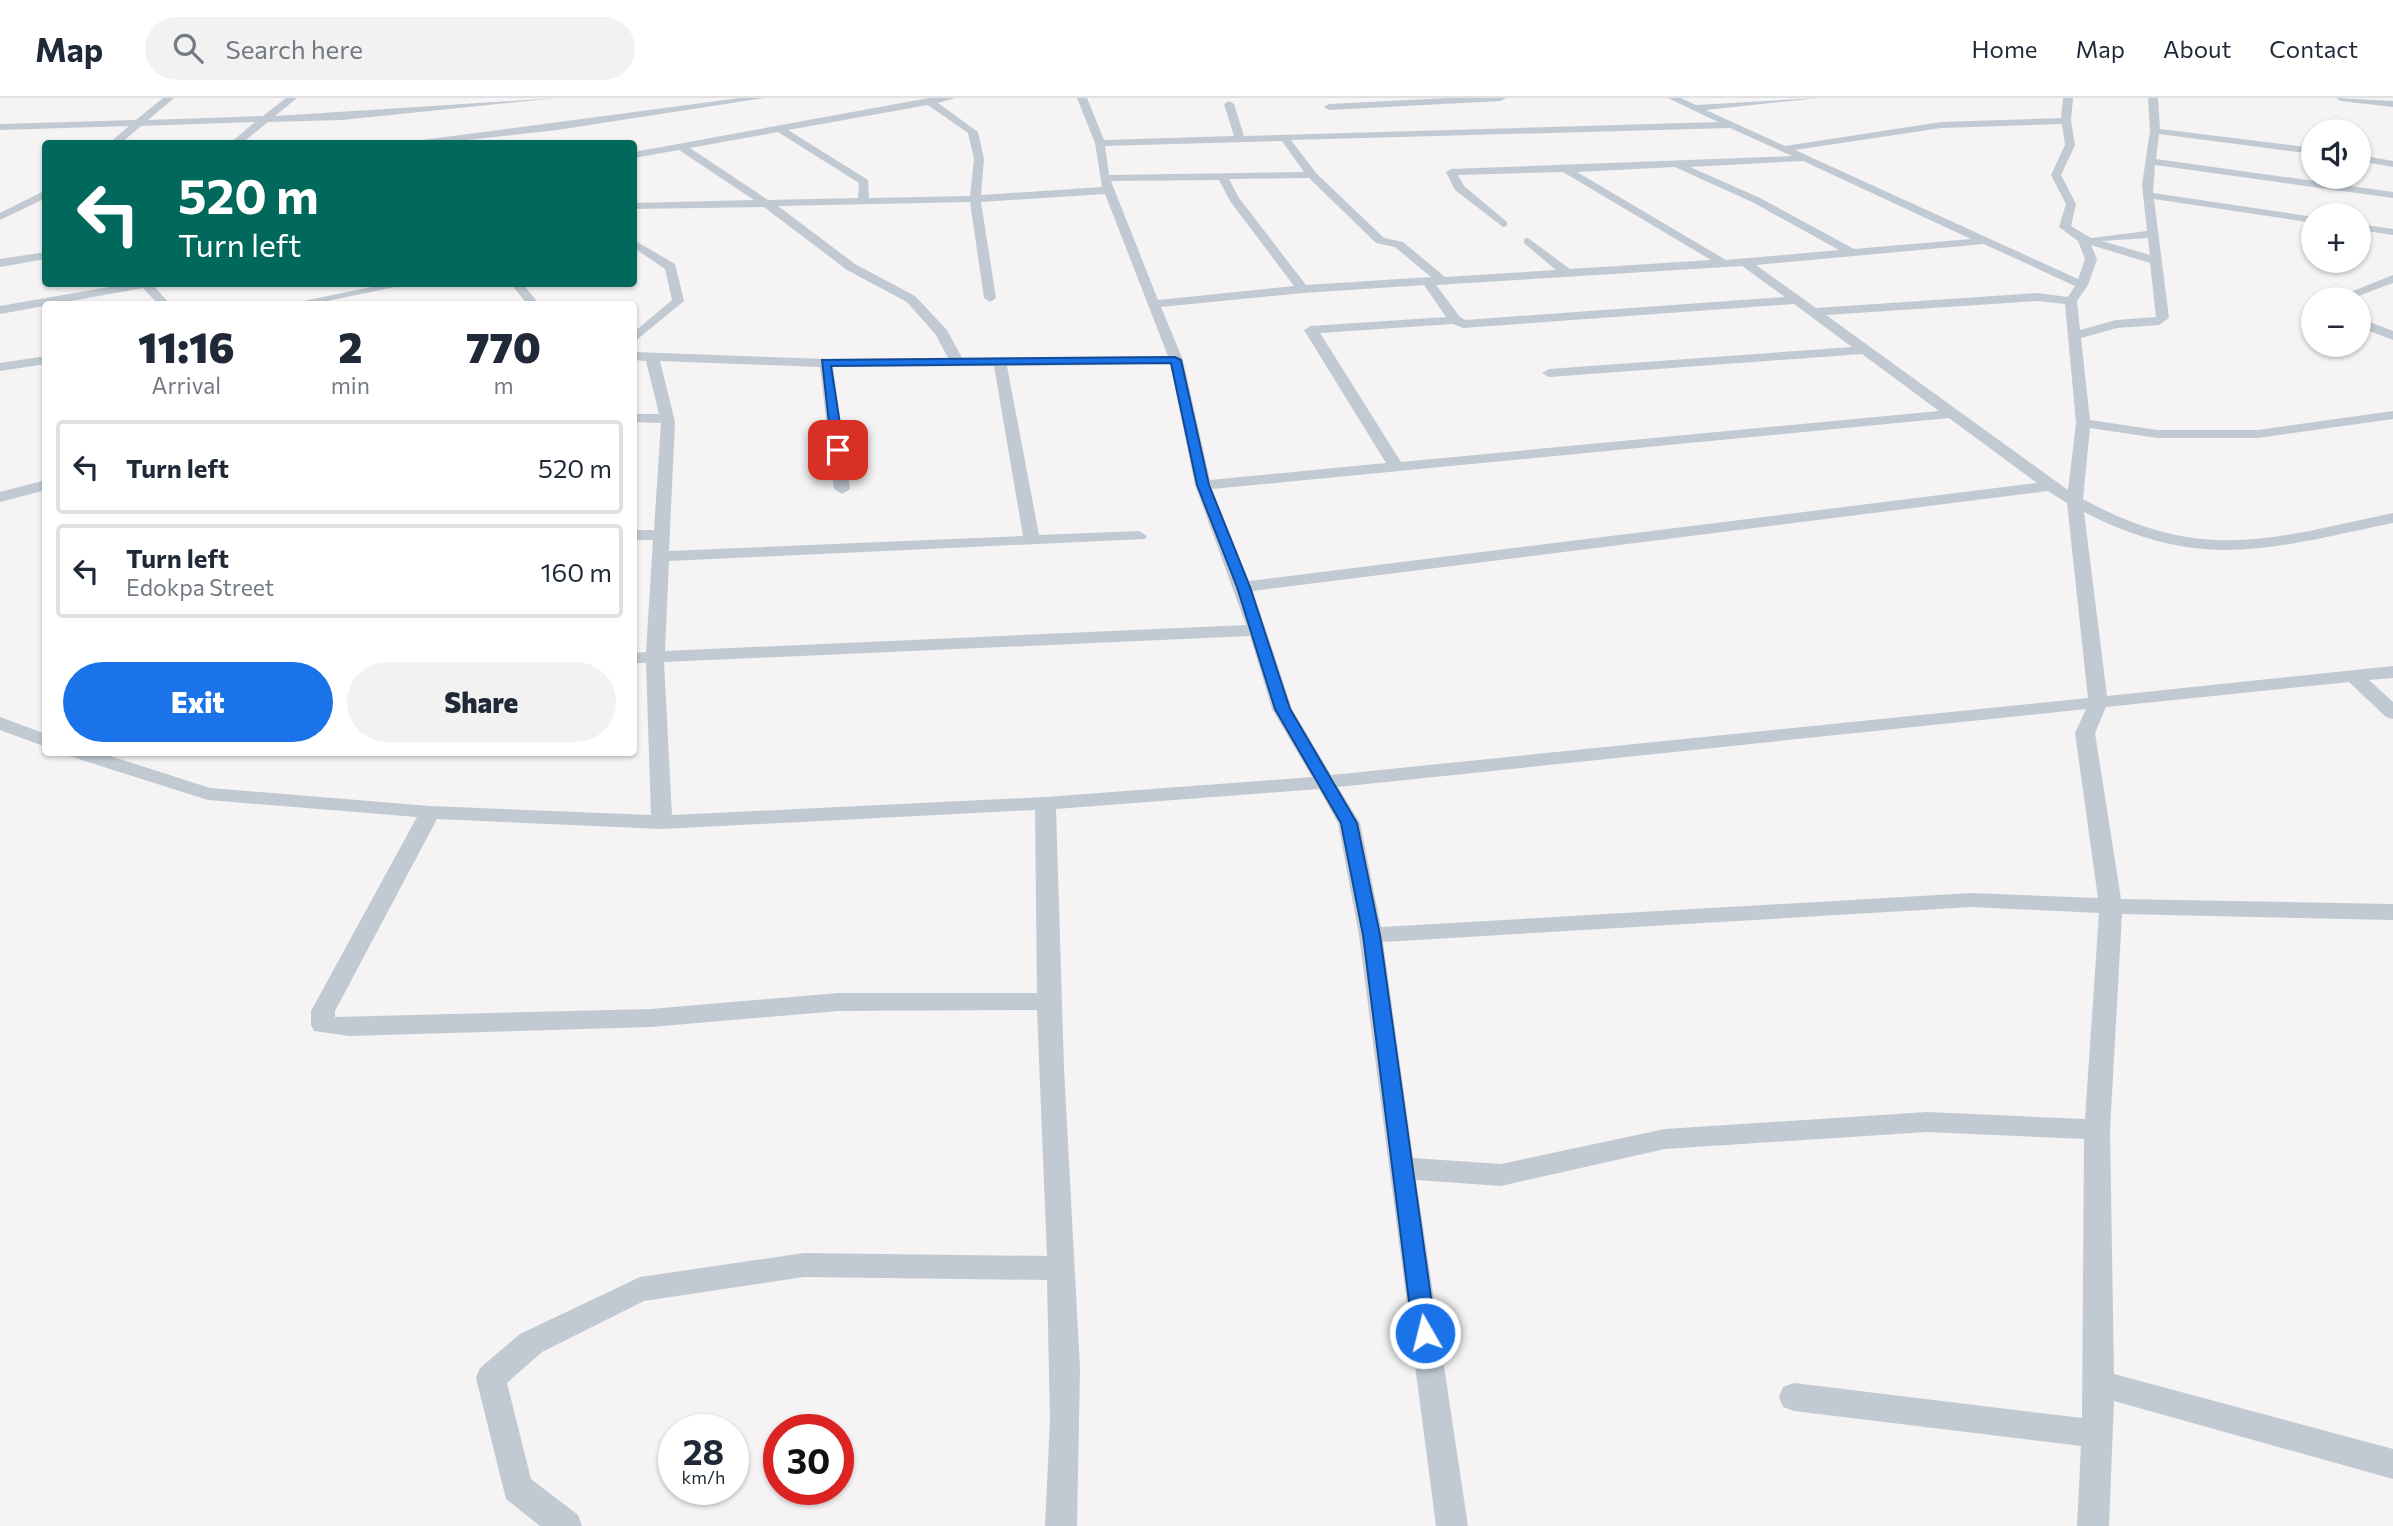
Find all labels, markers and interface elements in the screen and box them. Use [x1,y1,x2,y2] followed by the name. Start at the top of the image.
[145,17,635,80] search box
[35,28,103,69] text: Map
[169,29,207,67] icon: search
[225,33,363,64] text: Search here
[1972,34,2038,63] text: Home
[2076,34,2125,63] text: Map
[2163,34,2231,63] text: About
[2269,34,2358,63] text: Contact
[2301,119,2371,357] map controls
[2301,119,2371,189] button: sound
[178,164,319,224] text: 520 m
[63,168,154,259] icon: left
[2301,203,2371,273] button: +
[178,224,302,264] text: Turn left
[2301,287,2371,357] button: −
[138,320,235,372] text: 11:16
[338,320,362,372] text: 2
[466,320,541,372] text: 770
[152,371,221,399] text: Arrival
[331,371,370,399] text: min
[493,371,513,399] text: m
[808,420,868,480] pin
[819,431,857,469] icon: arrive
[67,448,105,486] icon: left
[126,452,229,483] text: Turn left
[538,452,612,483] text: 520 m
[126,542,229,573] text: Turn left
[67,552,105,590] icon: left
[540,556,612,587] text: 160 m
[126,573,274,601] text: Edokpa Street
[63,662,333,742] button: Exit
[347,662,616,742] button: Share
[1388,1296,1462,1370] position arrow
[763,1414,854,1505] speed limit sign: 30
[683,1429,724,1472] text: 28
[682,1466,725,1488] text: km/h

